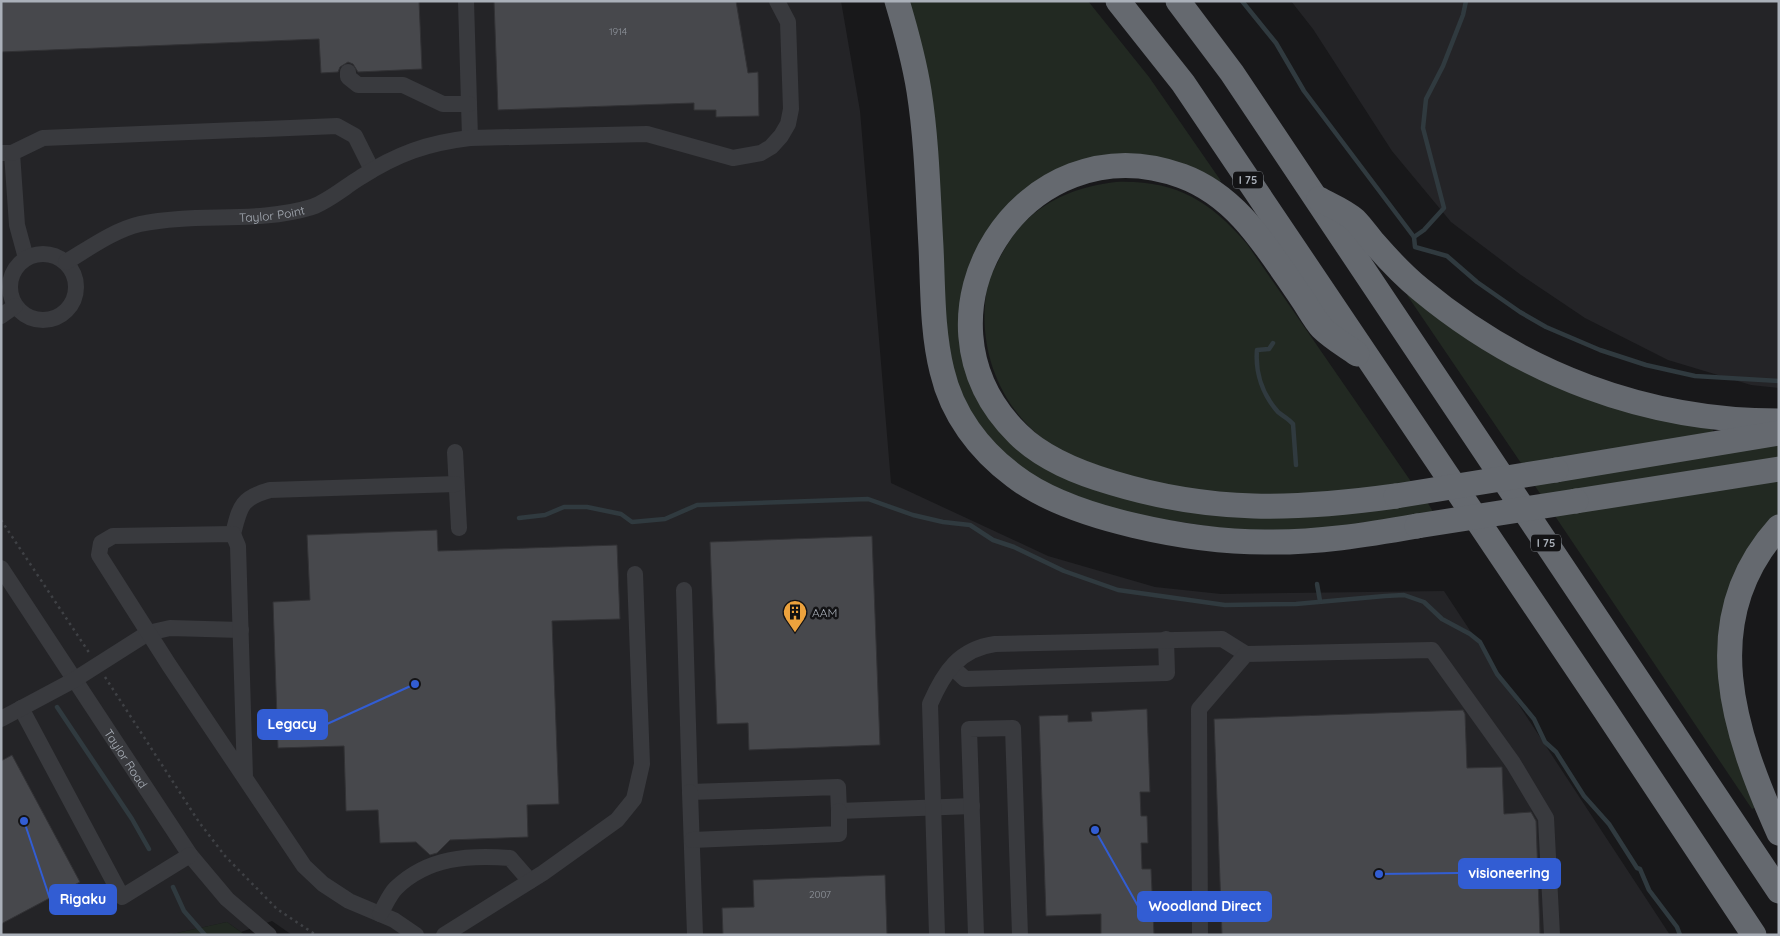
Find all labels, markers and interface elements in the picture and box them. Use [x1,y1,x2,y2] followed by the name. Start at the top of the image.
[609,25,627,38] house number: 1914
[1233,172,1263,188] road number: I 75
[239,202,306,225] street label: Taylor Point
[1531,534,1561,552] road number: I 75
[782,599,808,633] building icon: AAM
[812,605,837,620] place label: AAM
[258,710,327,739] callout: Legacy
[267,715,317,733] text: Legacy
[101,726,151,791] street label: Taylor Road
[1459,859,1560,888] callout: visioneering
[1468,864,1550,882] text: visioneering
[50,885,116,914] callout: Rigaku
[809,888,831,901] house number: 2007
[60,890,106,908] text: Rigaku
[1138,892,1271,921] callout: Woodland Direct
[1148,897,1262,915] text: Woodland Direct

